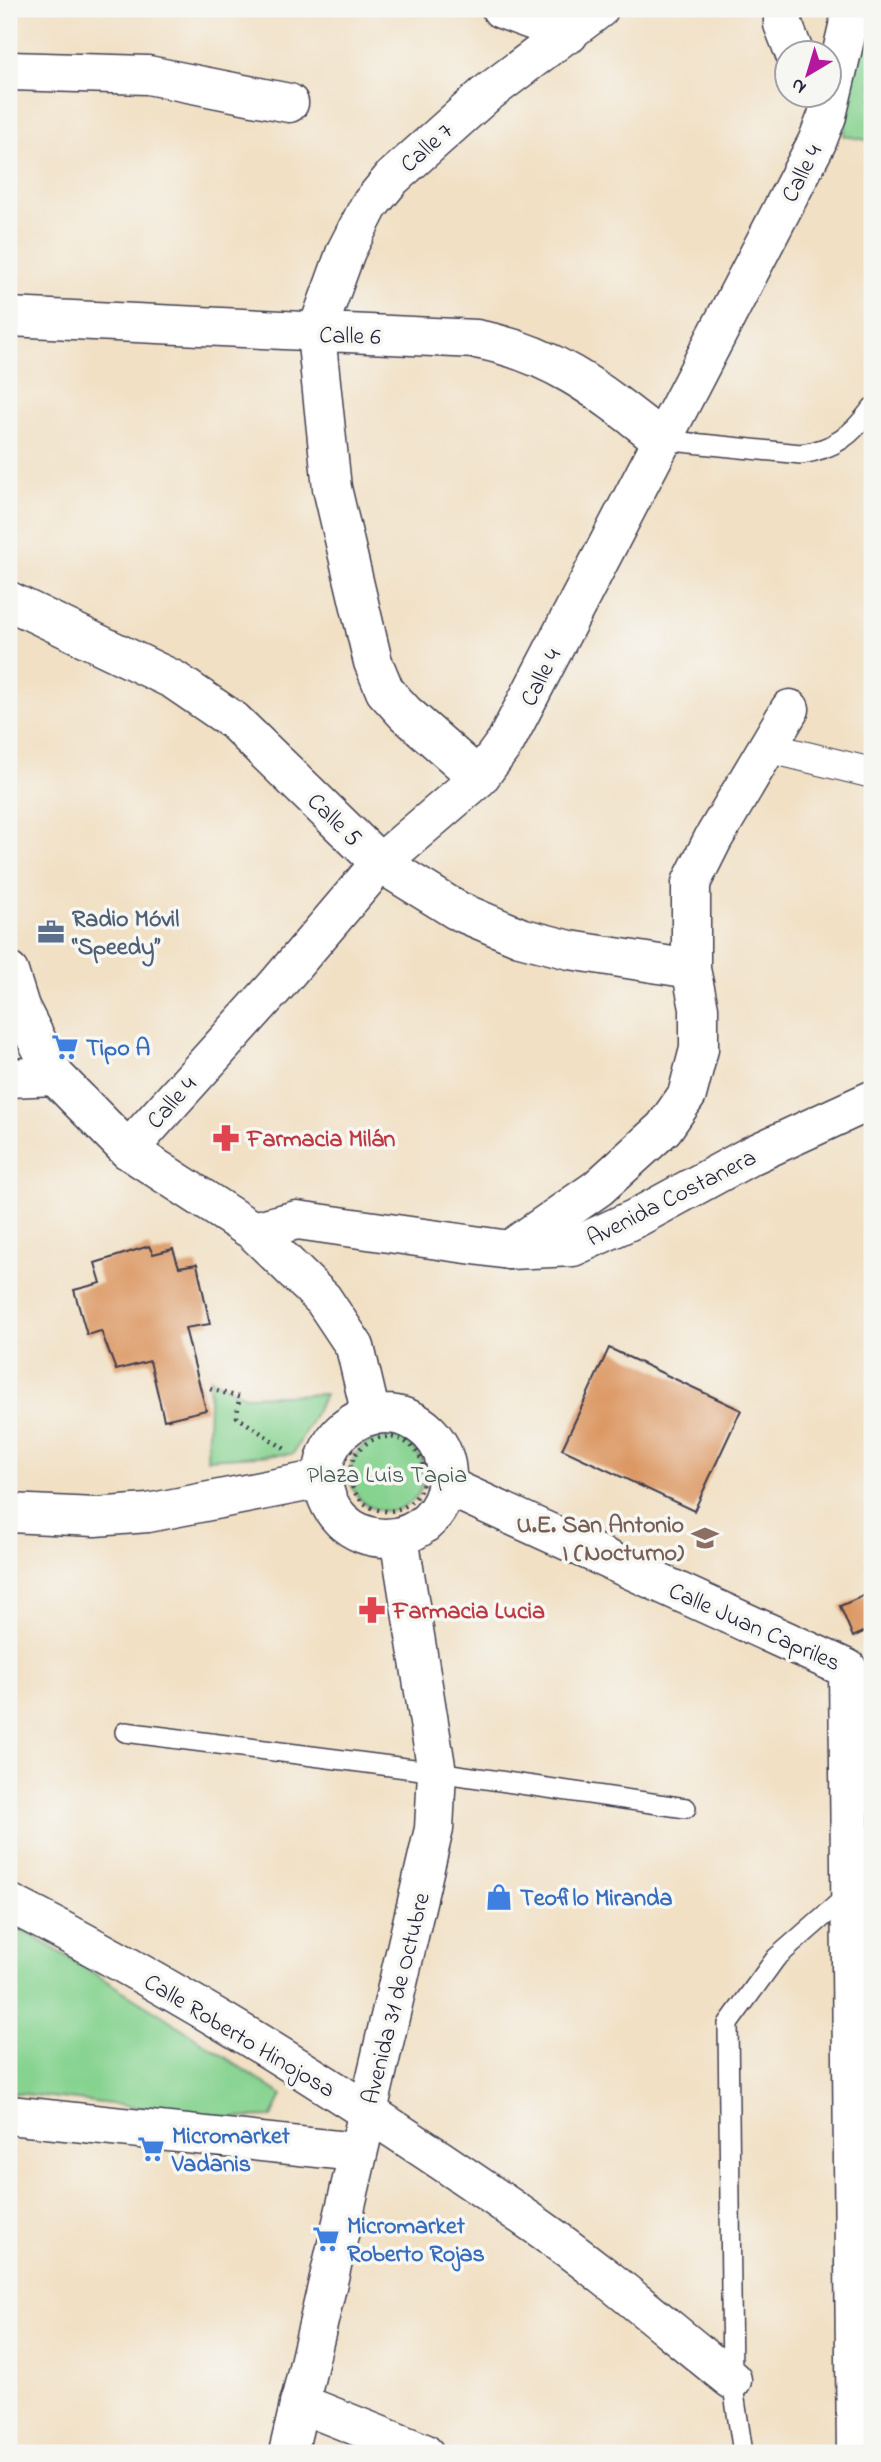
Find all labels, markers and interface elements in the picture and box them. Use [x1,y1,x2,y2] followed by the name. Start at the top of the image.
[772,38,842,108] north arrow
[786,71,812,100] text: N
[393,115,462,182] street label: Calle 7
[774,139,833,209] street label: Calle 4
[319,319,382,356] street label: Calle 6
[513,643,572,713] street label: Calle 4
[298,786,369,856] street label: Calle 5
[71,903,179,967] place label: Radio Móvil “Speedy”
[36,917,66,947] office icon: Radio Móvil “Speedy”
[50,1032,80,1062] supermarket icon: Tipo A
[86,1032,151,1067] place label: Tipo A
[139,1069,206,1138] street label: Calle 4
[211,1123,241,1153] pharmacy icon: Farmacia Milán
[246,1123,396,1158] place label: Farmacia Milán
[581,1141,763,1257] street label: Avenida Costanera
[307,1459,467,1494] park label: Plaza Luis Tapia
[517,1509,684,1572] place label: U.E. San Antonio I (Nocturno)
[690,1523,720,1553] school or university icon: U.E. San Antonio I (Nocturno)
[662,1575,846,1682] street label: Calle Juan Capriles
[357,1595,387,1625] pharmacy icon: Farmacia Lucia
[392,1595,545,1630] place label: Farmacia Lucia
[484,1882,514,1912] shop icon: Teofilo Miranda
[520,1882,673,1917] place label: Teofilo Miranda
[354,1889,441,2108] street label: Avenida 31 de Octubre
[136,1966,341,2108] street label: Calle Roberto Hinojosa
[171,2120,291,2183] place label: Micromarket Vadanis
[136,2134,166,2164] supermarket icon: Micromarket Vadanis
[347,2210,485,2273] place label: Micromarket Roberto Rojas
[311,2224,341,2254] supermarket icon: Micromarket Roberto Rojas

